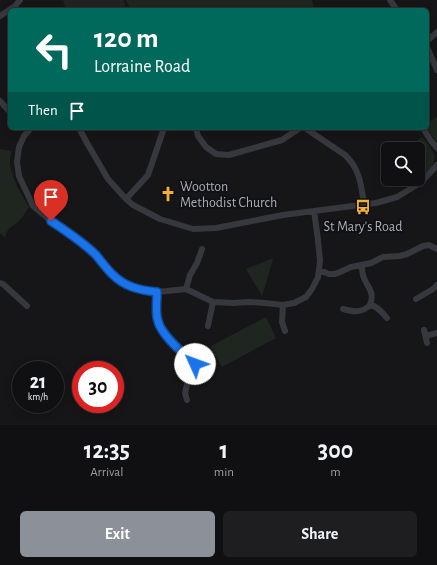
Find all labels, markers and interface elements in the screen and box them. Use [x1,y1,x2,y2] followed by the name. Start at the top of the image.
[28,24,80,76] icon: left
[94,25,159,53] text: 120 m
[94,58,190,76] text: Lorraine Road
[66,100,88,122] icon: arrive
[28,103,58,118] text: Then
[381,142,425,186] map controls
[381,142,425,186] button: search
[34,180,68,221] pin
[180,180,277,210] place label: Wootton Methodist Church
[159,185,177,203] church icon: Wootton Methodist Church
[40,186,62,208] icon: arrive
[354,198,372,216] bus stop icon: St Mary's Road
[324,220,402,234] place label: St Mary's Road
[174,343,216,385] position arrow
[72,361,124,413] speed limit sign: 30
[30,372,46,392] text: 21
[28,392,48,402] text: km/h
[84,439,130,463] text: 12:35
[220,439,228,463] text: 1
[318,439,353,463] text: 300
[90,466,124,479] text: Arrival
[214,466,234,479] text: min
[330,466,341,479] text: m
[20,511,215,557] button: Exit
[223,511,417,557] button: Share

